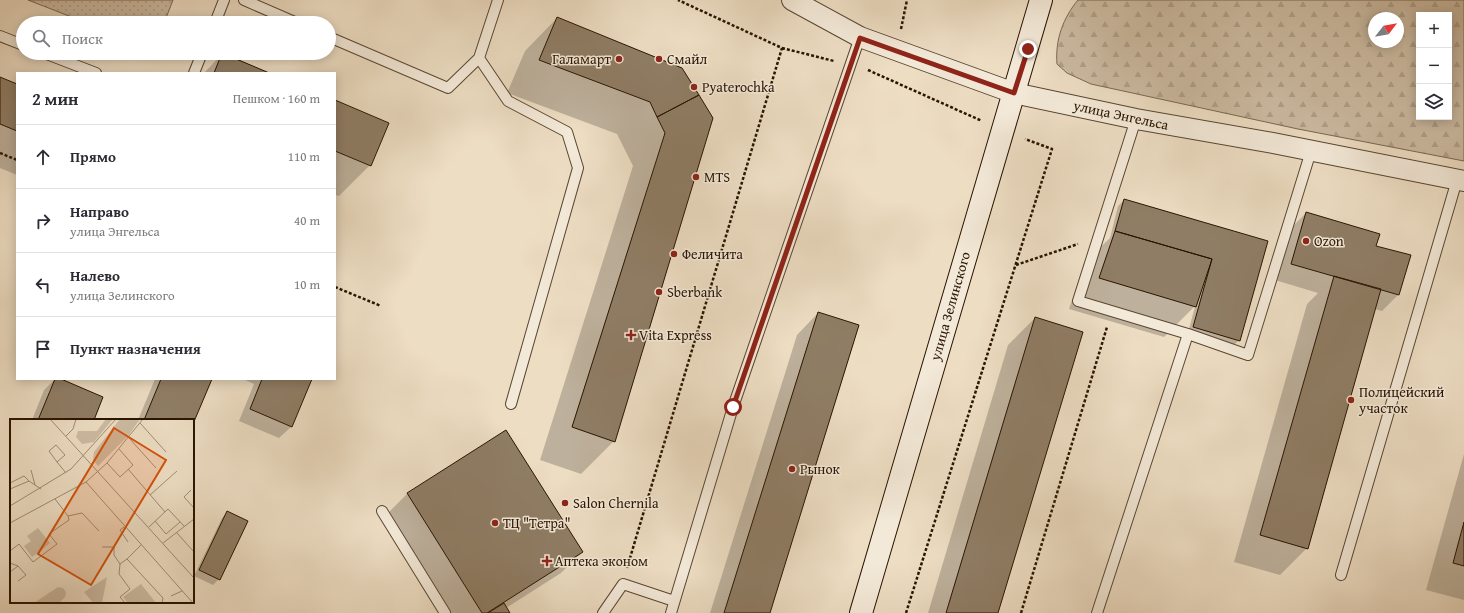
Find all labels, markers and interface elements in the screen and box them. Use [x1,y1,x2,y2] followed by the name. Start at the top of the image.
[1368,12,1404,48] north arrow
[1416,12,1452,120] map controls
[1416,12,1452,48] button: +
[16,16,336,60] search box
[30,27,52,49] icon: search
[62,28,103,49] text: Поиск
[1019,40,1037,58] route end
[1416,48,1452,84] button: −
[552,49,611,69] place label: Галамарт
[667,49,708,69] place label: Смайл
[614,54,624,64] marker: Галамарт
[654,54,664,64] marker: Смайл
[702,77,775,97] place label: Pyaterochka
[689,82,699,92] marker: Pyaterochka
[1416,84,1452,120] button: layers
[32,86,78,111] text: 2 мин
[233,89,320,108] text: Пешком · 160 m
[1071,95,1171,135] street label: улица Энгельса
[32,146,54,168] icon: ahead
[70,146,116,167] text: Прямо
[288,147,320,166] text: 110 m
[704,167,730,187] place label: MTS
[691,172,701,182] marker: MTS
[70,201,129,222] text: Направо
[32,210,54,232] icon: right
[294,211,320,230] text: 40 m
[70,222,160,241] text: улица Энгельса
[1314,231,1344,251] place label: Ozon
[1301,236,1311,246] marker: Ozon
[682,244,743,264] place label: Феличита
[669,249,679,259] marker: Феличита
[925,249,975,364] street label: улица Зелинского
[70,265,120,286] text: Налево
[32,274,54,296] icon: left
[294,275,320,294] text: 10 m
[667,282,723,302] place label: Sberbank
[70,286,175,305] text: улица Зелинского
[654,287,664,297] marker: Sberbank
[639,325,712,345] place label: Vita Express
[626,330,636,340] marker: Vita Express
[32,338,54,360] icon: arrive
[70,338,201,359] text: Пункт назначения
[1358,382,1444,418] place label: Полицейский участок
[1346,395,1356,405] marker: Полицейский участок
[724,398,742,416] route start
[10,419,194,603] inset map
[800,459,841,479] place label: Рынок
[787,464,797,474] marker: Рынок
[573,493,659,513] place label: Salon Chernila
[560,498,570,508] marker: Salon Chernila
[503,513,571,533] place label: ТЦ "Тетра"
[490,518,500,528] marker: ТЦ "Тетра"
[555,551,648,571] place label: Аптека эконом
[542,556,552,566] marker: Аптека эконом

